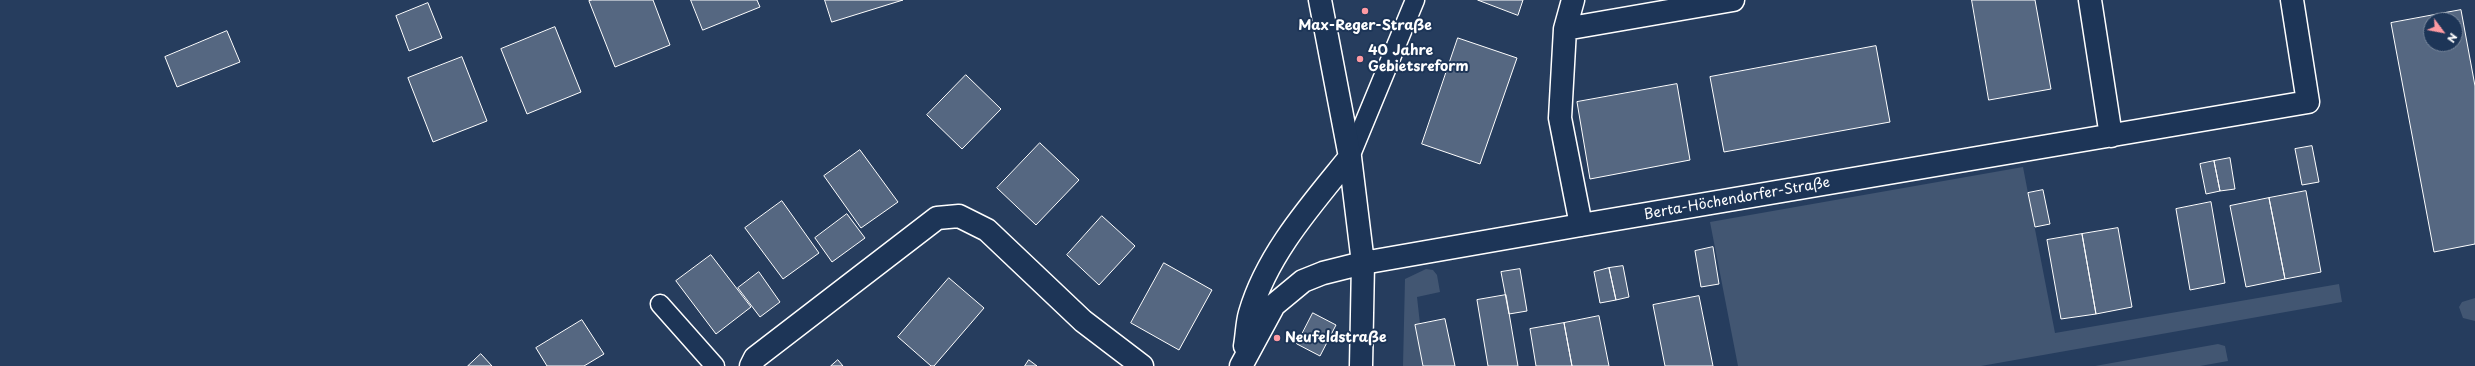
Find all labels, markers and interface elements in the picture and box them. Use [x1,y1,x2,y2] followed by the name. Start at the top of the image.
[1360,6,1370,16] marker: Max-Reger-Straße
[2423,12,2463,52] north arrow
[1298,18,1432,34] place label: Max-Reger-Straße
[2443,30,2462,46] text: N
[1368,43,1469,76] place label: 40 Jahre Gebietsreform
[1355,54,1365,64] marker: 40 Jahre Gebietsreform
[1643,174,1831,224] street label: Berta-Höchendorfer-Straße
[1285,330,1386,346] place label: Neufeldstraße
[1272,333,1282,343] marker: Neufeldstraße

